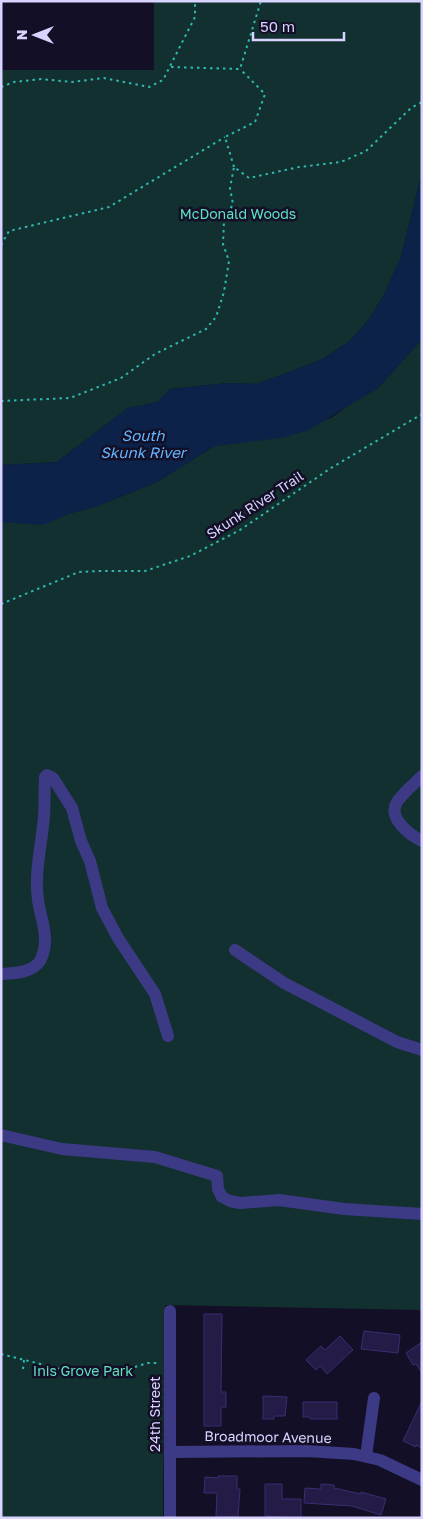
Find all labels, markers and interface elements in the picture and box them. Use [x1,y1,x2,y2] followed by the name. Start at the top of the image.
[10,10,60,60] north arrow
[253,10,344,42] scale bar
[260,17,295,35] text: 50 m
[13,30,30,40] text: N
[180,205,296,222] park label: McDonald Woods
[100,426,188,461] water label: South Skunk River
[203,467,306,542] street label: Skunk River Trail
[33,1362,133,1379] park label: Inis Grove Park
[146,1376,163,1452] street label: 24th Street
[204,1427,332,1446] street label: Broadmoor Avenue

